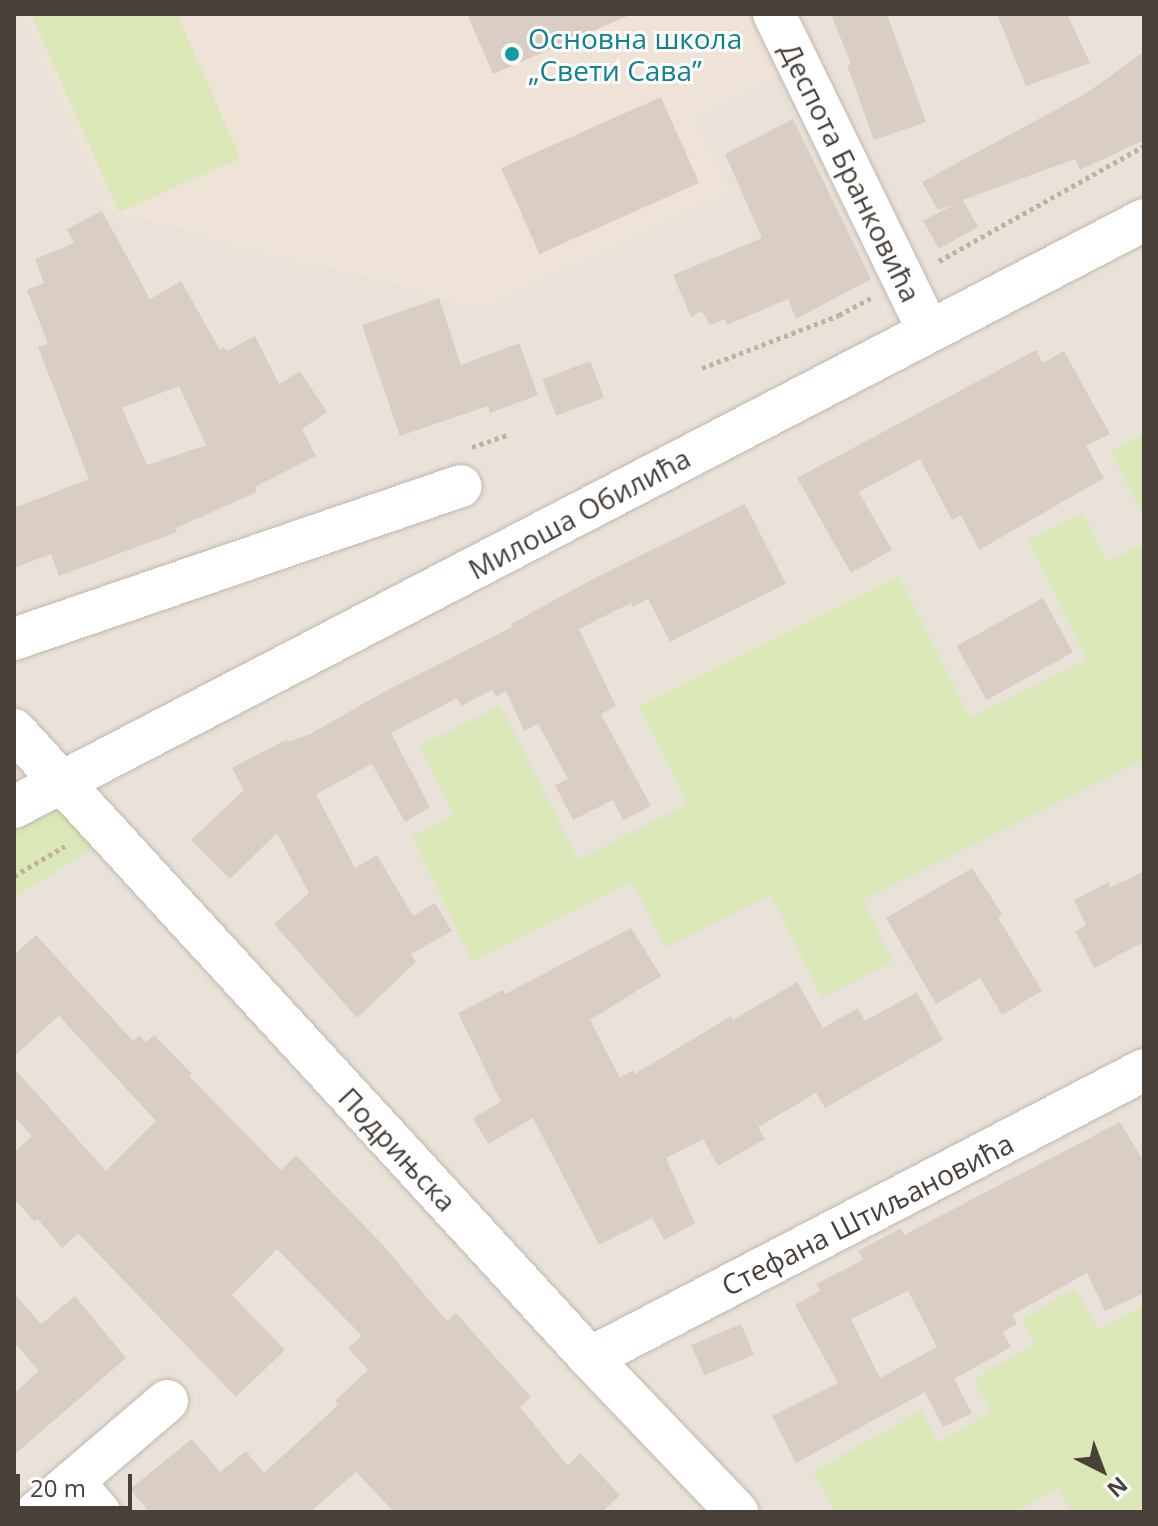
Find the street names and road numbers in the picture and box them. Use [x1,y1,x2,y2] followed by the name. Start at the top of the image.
[774,37,928,307] street label: Деспота Бранковића
[462,440,696,586] street label: Милоша Обилића
[332,1080,464,1218] street label: Подрињска
[716,1126,1018,1302] street label: Стефана Штиљановића

